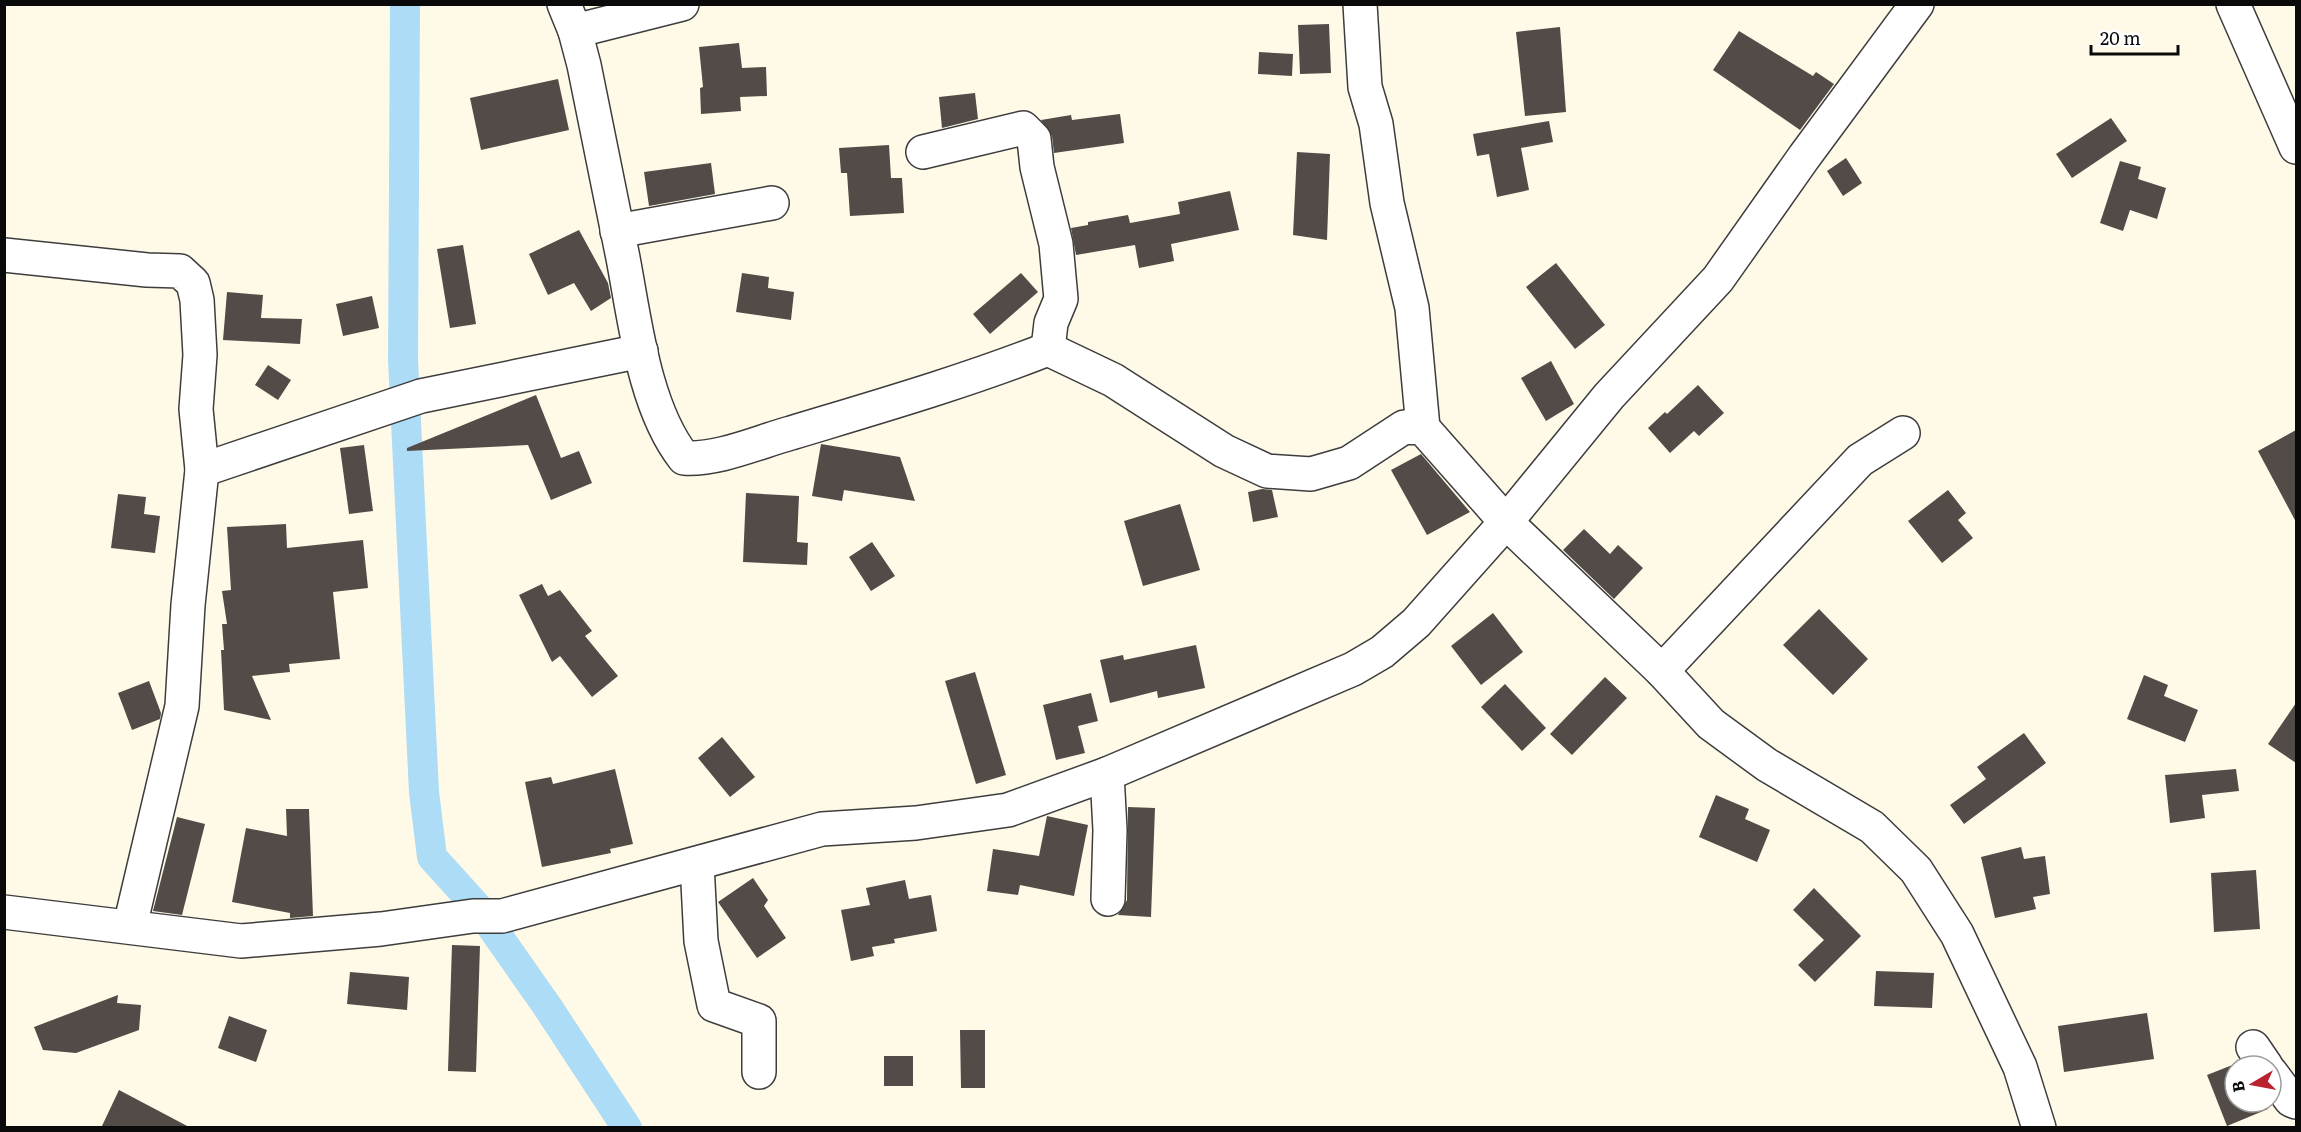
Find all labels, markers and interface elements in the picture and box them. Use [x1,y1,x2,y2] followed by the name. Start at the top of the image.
[2091,18,2178,56] scale bar
[2100,24,2141,51] text: 20 m
[2223,1054,2283,1114] north arrow
[2224,1079,2250,1094] text: B

